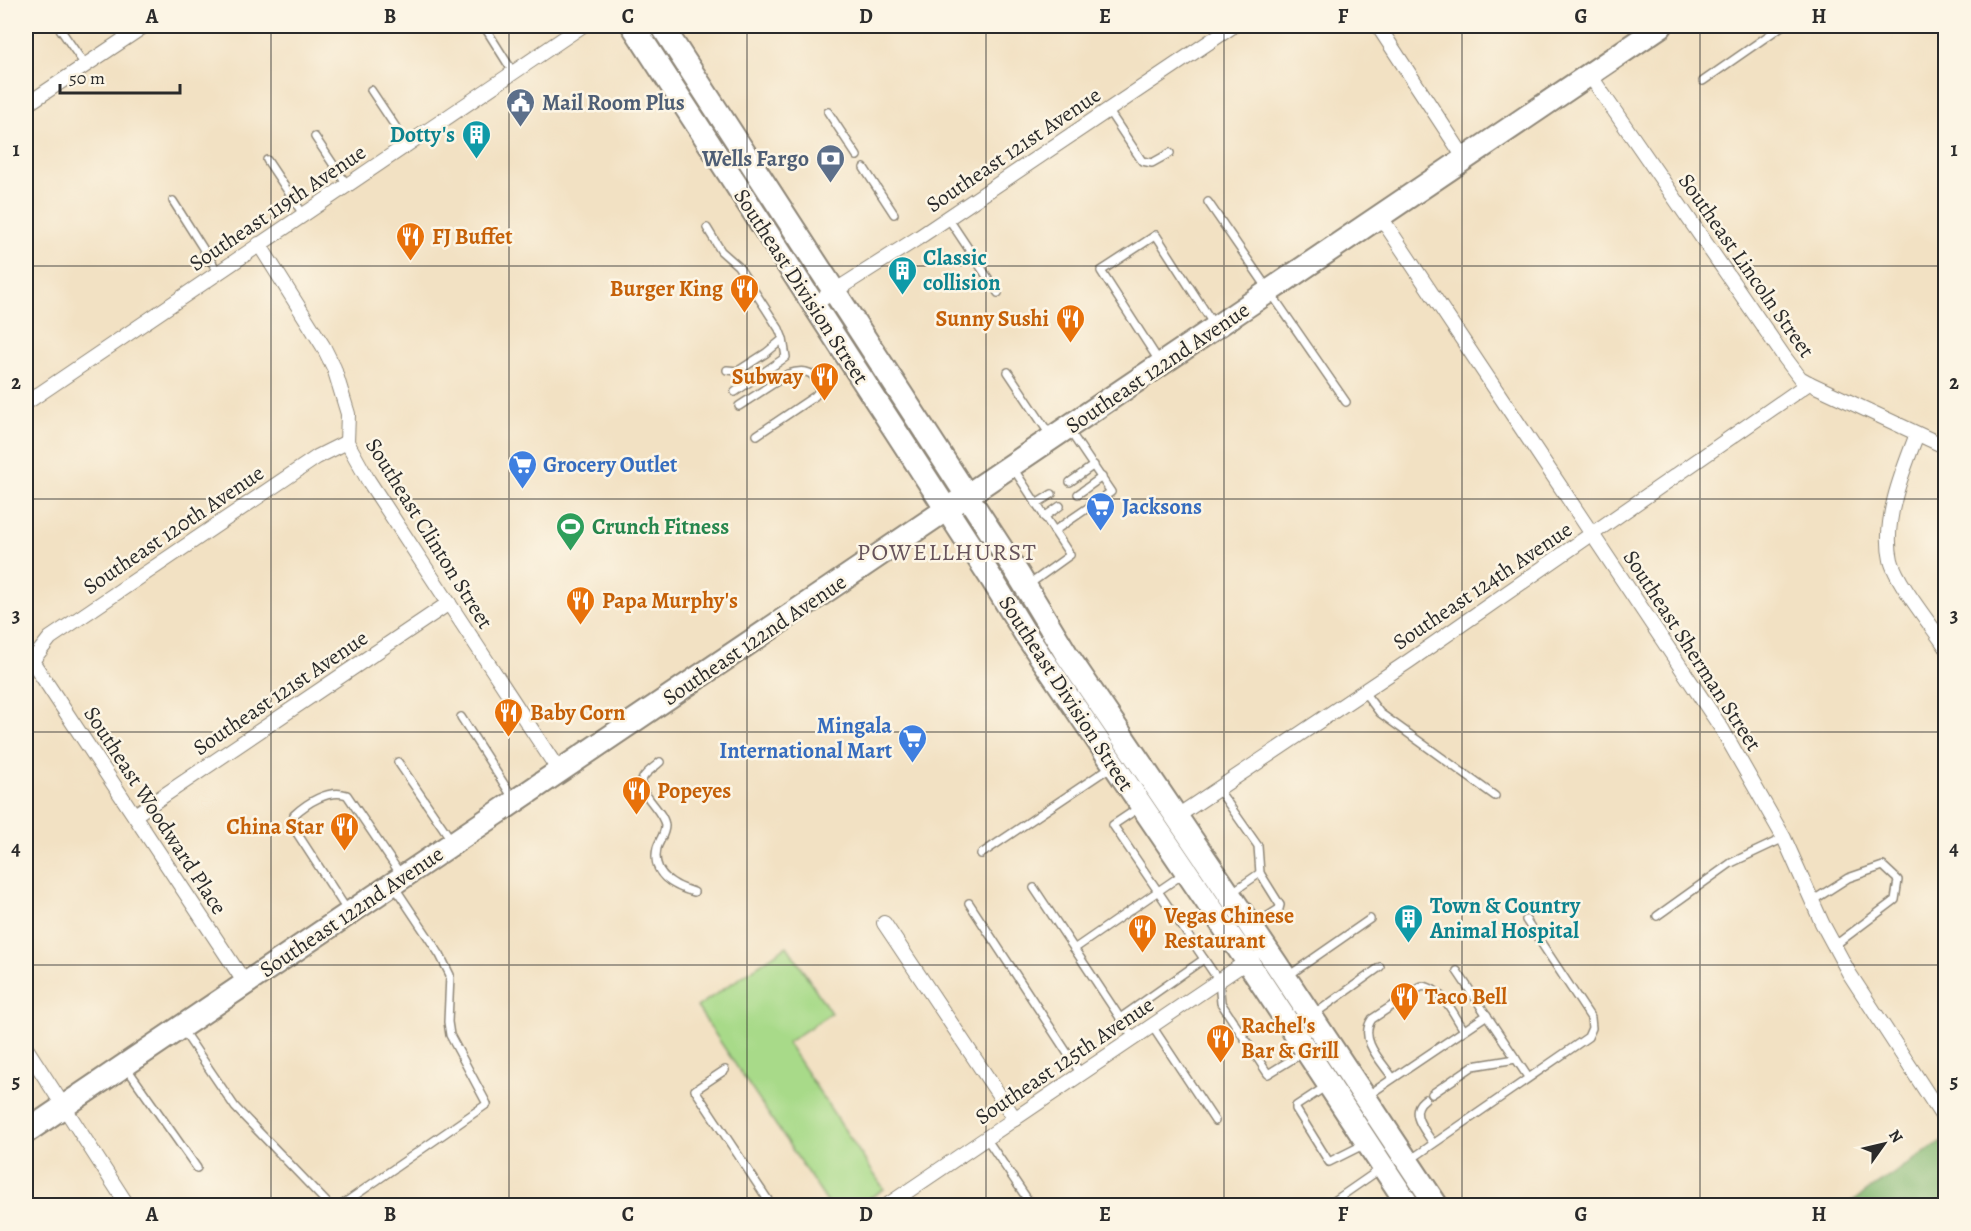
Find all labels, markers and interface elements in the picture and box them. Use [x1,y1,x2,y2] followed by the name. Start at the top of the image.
[145,3,159,30] text: A
[384,3,396,30] text: B
[622,3,634,30] text: C
[859,3,873,30] text: D
[1099,3,1111,30] text: E
[1338,3,1349,30] text: F
[1574,3,1588,30] text: G
[1812,3,1827,30] text: H
[60,57,180,95] scale bar
[69,66,105,90] text: 50 m
[920,80,1107,220] street label: Southeast 121st Avenue
[505,86,537,128] public building icon: Mail Room Plus
[542,88,685,118] place label: Mail Room Plus
[460,118,492,160] building icon: Dotty's
[390,120,455,150] place label: Dotty's
[12,136,20,163] text: 1
[1950,136,1958,163] text: 1
[183,137,372,278] street label: Southeast 119th Avenue
[814,142,846,184] bank icon: Wells Fargo
[701,144,809,174] place label: Wells Fargo
[1671,167,1821,364] street label: Southeast Lincoln Street
[727,183,876,390] street label: Southeast Division Street
[395,220,427,262] restaurant icon: FJ Buffet
[432,222,513,252] place label: FJ Buffet
[923,243,1001,298] place label: Classic collision
[886,254,918,296] building icon: Classic collision
[728,272,760,314] restaurant icon: Burger King
[610,274,724,304] place label: Burger King
[1060,295,1255,441] street label: Southeast 122nd Avenue
[1054,302,1086,344] restaurant icon: Sunny Sushi
[935,304,1049,334] place label: Sunny Sushi
[808,360,840,402] restaurant icon: Subway
[732,362,804,392] place label: Subway
[11,369,21,396] text: 2
[1949,369,1959,396] text: 2
[358,432,500,635] street label: Southeast Clinton Street
[506,448,538,490] supermarket icon: Grocery Outlet
[543,450,678,480] place label: Grocery Outlet
[77,458,270,602] street label: Southeast 120th Avenue
[1085,490,1117,532] supermarket icon: Jacksons
[1122,492,1202,522] place label: Jacksons
[555,510,587,552] sports icon: Crunch Fitness
[592,512,729,542] place label: Crunch Fitness
[1387,515,1578,657] street label: Southeast 124th Avenue
[857,536,1037,568] district label: POWELLHURST
[1616,544,1769,757] street label: Southeast Sherman Street
[657,567,852,713] street label: Southeast 122nd Avenue
[565,584,597,626] restaurant icon: Papa Murphy's
[602,586,738,616] place label: Papa Murphy's
[992,590,1141,797] street label: Southeast Division Street
[12,602,20,629] text: 3
[1950,602,1958,629] text: 3
[187,623,374,763] street label: Southeast 121st Avenue
[493,696,525,738] restaurant icon: Baby Corn
[530,698,625,728] place label: Baby Corn
[77,701,234,920] street label: Southeast Woodward Place
[719,711,893,766] place label: Mingala International Mart
[897,722,929,764] supermarket icon: Mingala International Mart
[620,774,652,816] restaurant icon: Popeyes
[657,776,731,806] place label: Popeyes
[329,810,361,852] restaurant icon: China Star
[226,812,324,842] place label: China Star
[11,835,21,862] text: 4
[1949,835,1959,862] text: 4
[254,839,449,985] street label: Southeast 122nd Avenue
[1429,891,1581,946] place label: Town & Country Animal Hospital
[1163,901,1294,956] place label: Vegas Chinese Restaurant
[1393,902,1425,944] building icon: Town & Country Animal Hospital
[1127,912,1159,954] restaurant icon: Vegas Chinese Restaurant
[1388,980,1420,1022] restaurant icon: Taco Bell
[1425,982,1507,1012] place label: Taco Bell
[969,990,1160,1132] street label: Southeast 125th Avenue
[1241,1011,1339,1066] place label: Rachel's Bar & Grill
[1204,1022,1236,1064] restaurant icon: Rachel's Bar & Grill
[12,1068,20,1095] text: 5
[1950,1068,1958,1095] text: 5
[1854,1114,1914,1174] north arrow
[1883,1125,1908,1147] text: N
[145,1201,159,1228] text: A
[384,1201,396,1228] text: B
[622,1201,634,1228] text: C
[859,1201,873,1228] text: D
[1099,1201,1111,1228] text: E
[1338,1201,1349,1228] text: F
[1574,1201,1588,1228] text: G
[1812,1201,1827,1228] text: H

